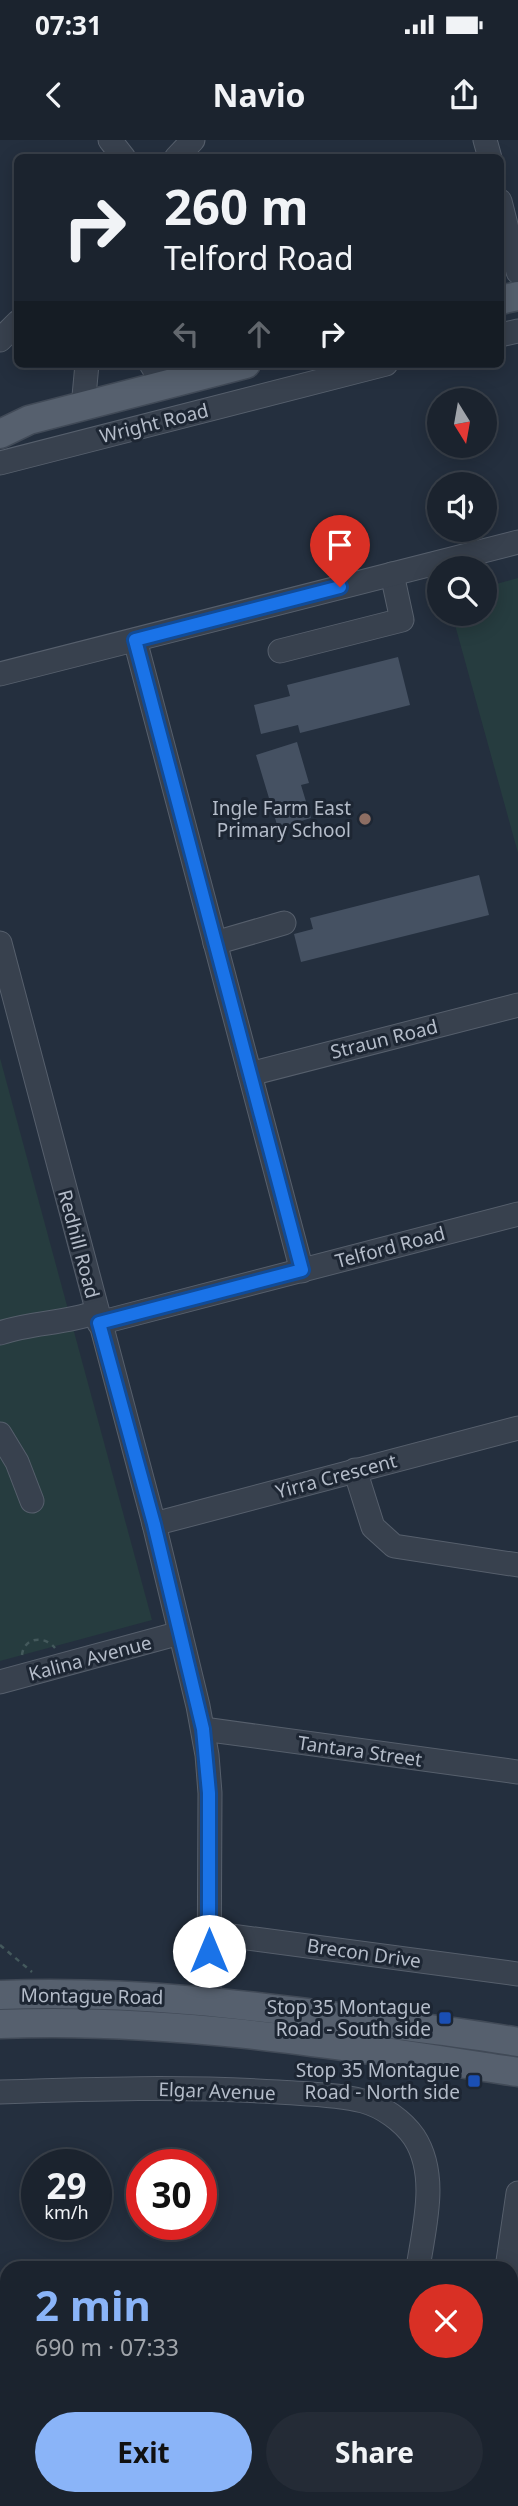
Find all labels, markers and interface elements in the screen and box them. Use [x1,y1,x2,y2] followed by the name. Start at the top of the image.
[35,7,102,43] text: 07:31
[212,73,306,116] text: Navio
[35,76,73,114] icon: back
[445,76,483,114] icon: share
[164,173,309,239] text: 260 m
[49,182,140,273] icon: right
[164,236,354,279] text: Telford Road
[167,315,205,353] icon: left
[240,315,278,353] icon: ahead
[313,315,351,353] icon: right
[427,388,497,458] north arrow
[427,388,497,626] map controls
[97,397,211,449] street label: Wright Road
[427,472,497,542] button: sound
[310,515,370,587] pin
[321,526,359,564] icon: arrive
[427,556,497,626] button: search
[212,795,351,843] place label: Ingle Farm East Primary School
[357,811,373,827] marker: Ingle Farm East Primary School
[328,1013,440,1065] street label: Straun Road
[52,1187,106,1301] street label: Redhill Road
[332,1220,448,1274] street label: Telford Road
[273,1447,400,1505] street label: Yirra Crescent
[26,1629,154,1687] street label: Kalina Avenue
[296,1729,424,1773] street label: Tantara Street
[172,1914,246,1988] position arrow
[305,1932,423,1974] street label: Brecon Drive
[20,1982,164,2010] street label: Montague Road
[267,1994,431,2042] place label: Stop 35 Montague Road - South side
[437,2010,453,2026] marker: Stop 35 Montague Road - South side
[296,2057,460,2105] place label: Stop 35 Montague Road - North side
[466,2073,482,2089] marker: Stop 35 Montague Road - North side
[158,2076,276,2106] street label: Elgar Avenue
[126,2149,217,2240] speed limit sign: 30
[46,2162,87,2209] text: 29
[44,2200,89,2224] text: km/h
[35,2276,151,2333] text: 2 min
[409,2284,483,2358] button: close
[35,2331,179,2363] text: 690 m · 07:33
[35,2412,252,2492] button: Exit
[266,2412,483,2492] button: Share

